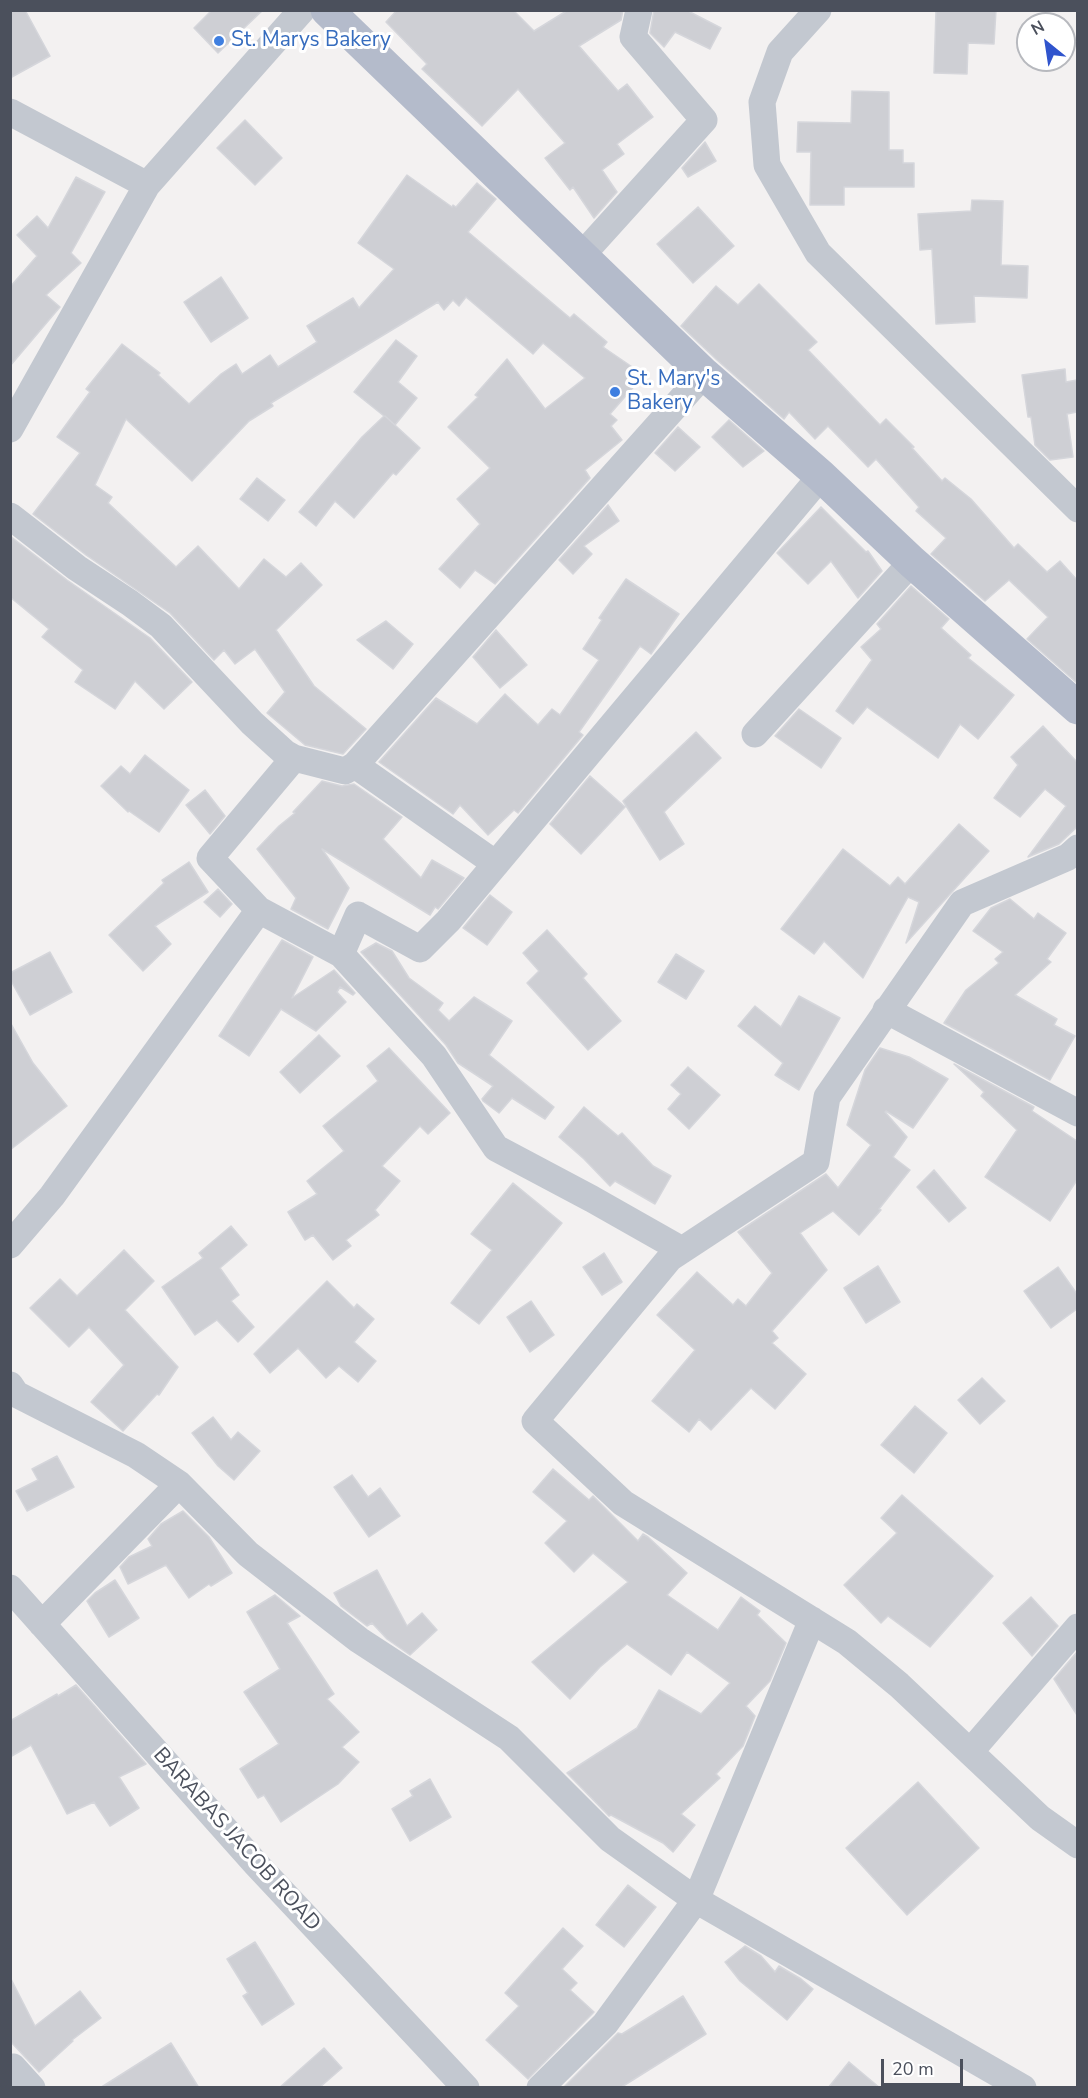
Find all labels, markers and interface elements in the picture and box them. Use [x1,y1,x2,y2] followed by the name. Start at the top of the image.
[1016,12,1076,72] north arrow
[1027,16,1049,41] text: N
[231,28,391,54] place label: St. Marys Bakery
[212,34,226,48] marker: St. Marys Bakery
[627,367,720,417] place label: St. Mary's Bakery
[608,385,622,399] marker: St. Mary's Bakery
[147,1743,325,1937] street label: BARABAS JACOB ROAD
[884,2047,966,2085] scale bar
[892,2057,934,2081] text: 20 m

